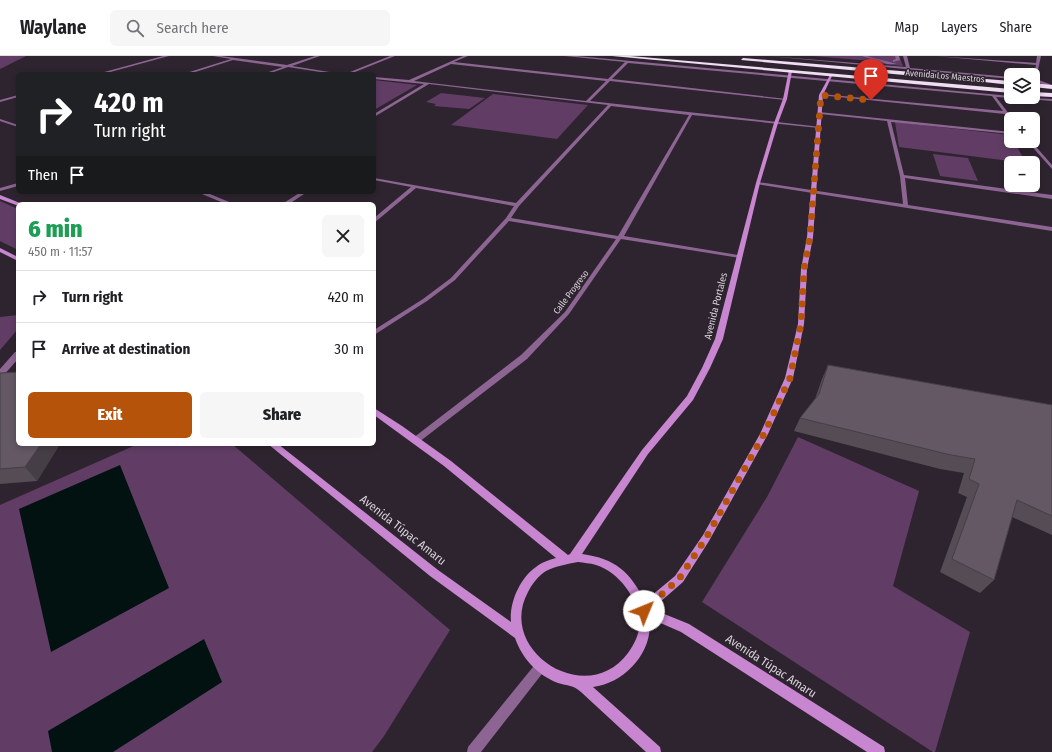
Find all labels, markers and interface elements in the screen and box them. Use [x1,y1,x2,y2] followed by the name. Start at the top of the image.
[110,10,390,46] search box
[20,16,86,39] text: Waylane
[124,17,146,39] icon: search
[156,19,229,37] text: Search here
[895,19,919,36] text: Map
[941,19,977,36] text: Layers
[999,19,1032,36] text: Share
[854,59,888,100] pin
[860,65,882,87] icon: arrive
[905,68,985,84] street label: Avenida Los Maestros
[1004,68,1040,192] map controls
[1004,68,1040,104] button: layers
[94,86,164,119] text: 420 m
[28,88,80,140] icon: right
[1004,112,1040,148] button: +
[94,120,166,142] text: Turn right
[1004,156,1040,192] button: −
[66,164,88,186] icon: arrive
[28,166,58,184] text: Then
[28,215,83,243] text: 6 min
[322,215,364,257] button: close
[28,244,93,259] text: 450 m · 11:57
[551,268,591,316] street label: Calle Progreso
[702,271,730,341] street label: Avenida Portales
[28,286,50,308] icon: right
[62,288,123,306] text: Turn right
[327,288,364,306] text: 420 m
[28,338,50,360] icon: arrive
[62,340,190,358] text: Arrive at destination
[334,340,364,358] text: 30 m
[28,392,192,438] button: Exit
[200,392,364,438] button: Share
[357,492,449,568] street label: Avenida Túpac Amaru
[623,590,665,632] position arrow
[723,631,819,701] street label: Avenida Túpac Amaru

